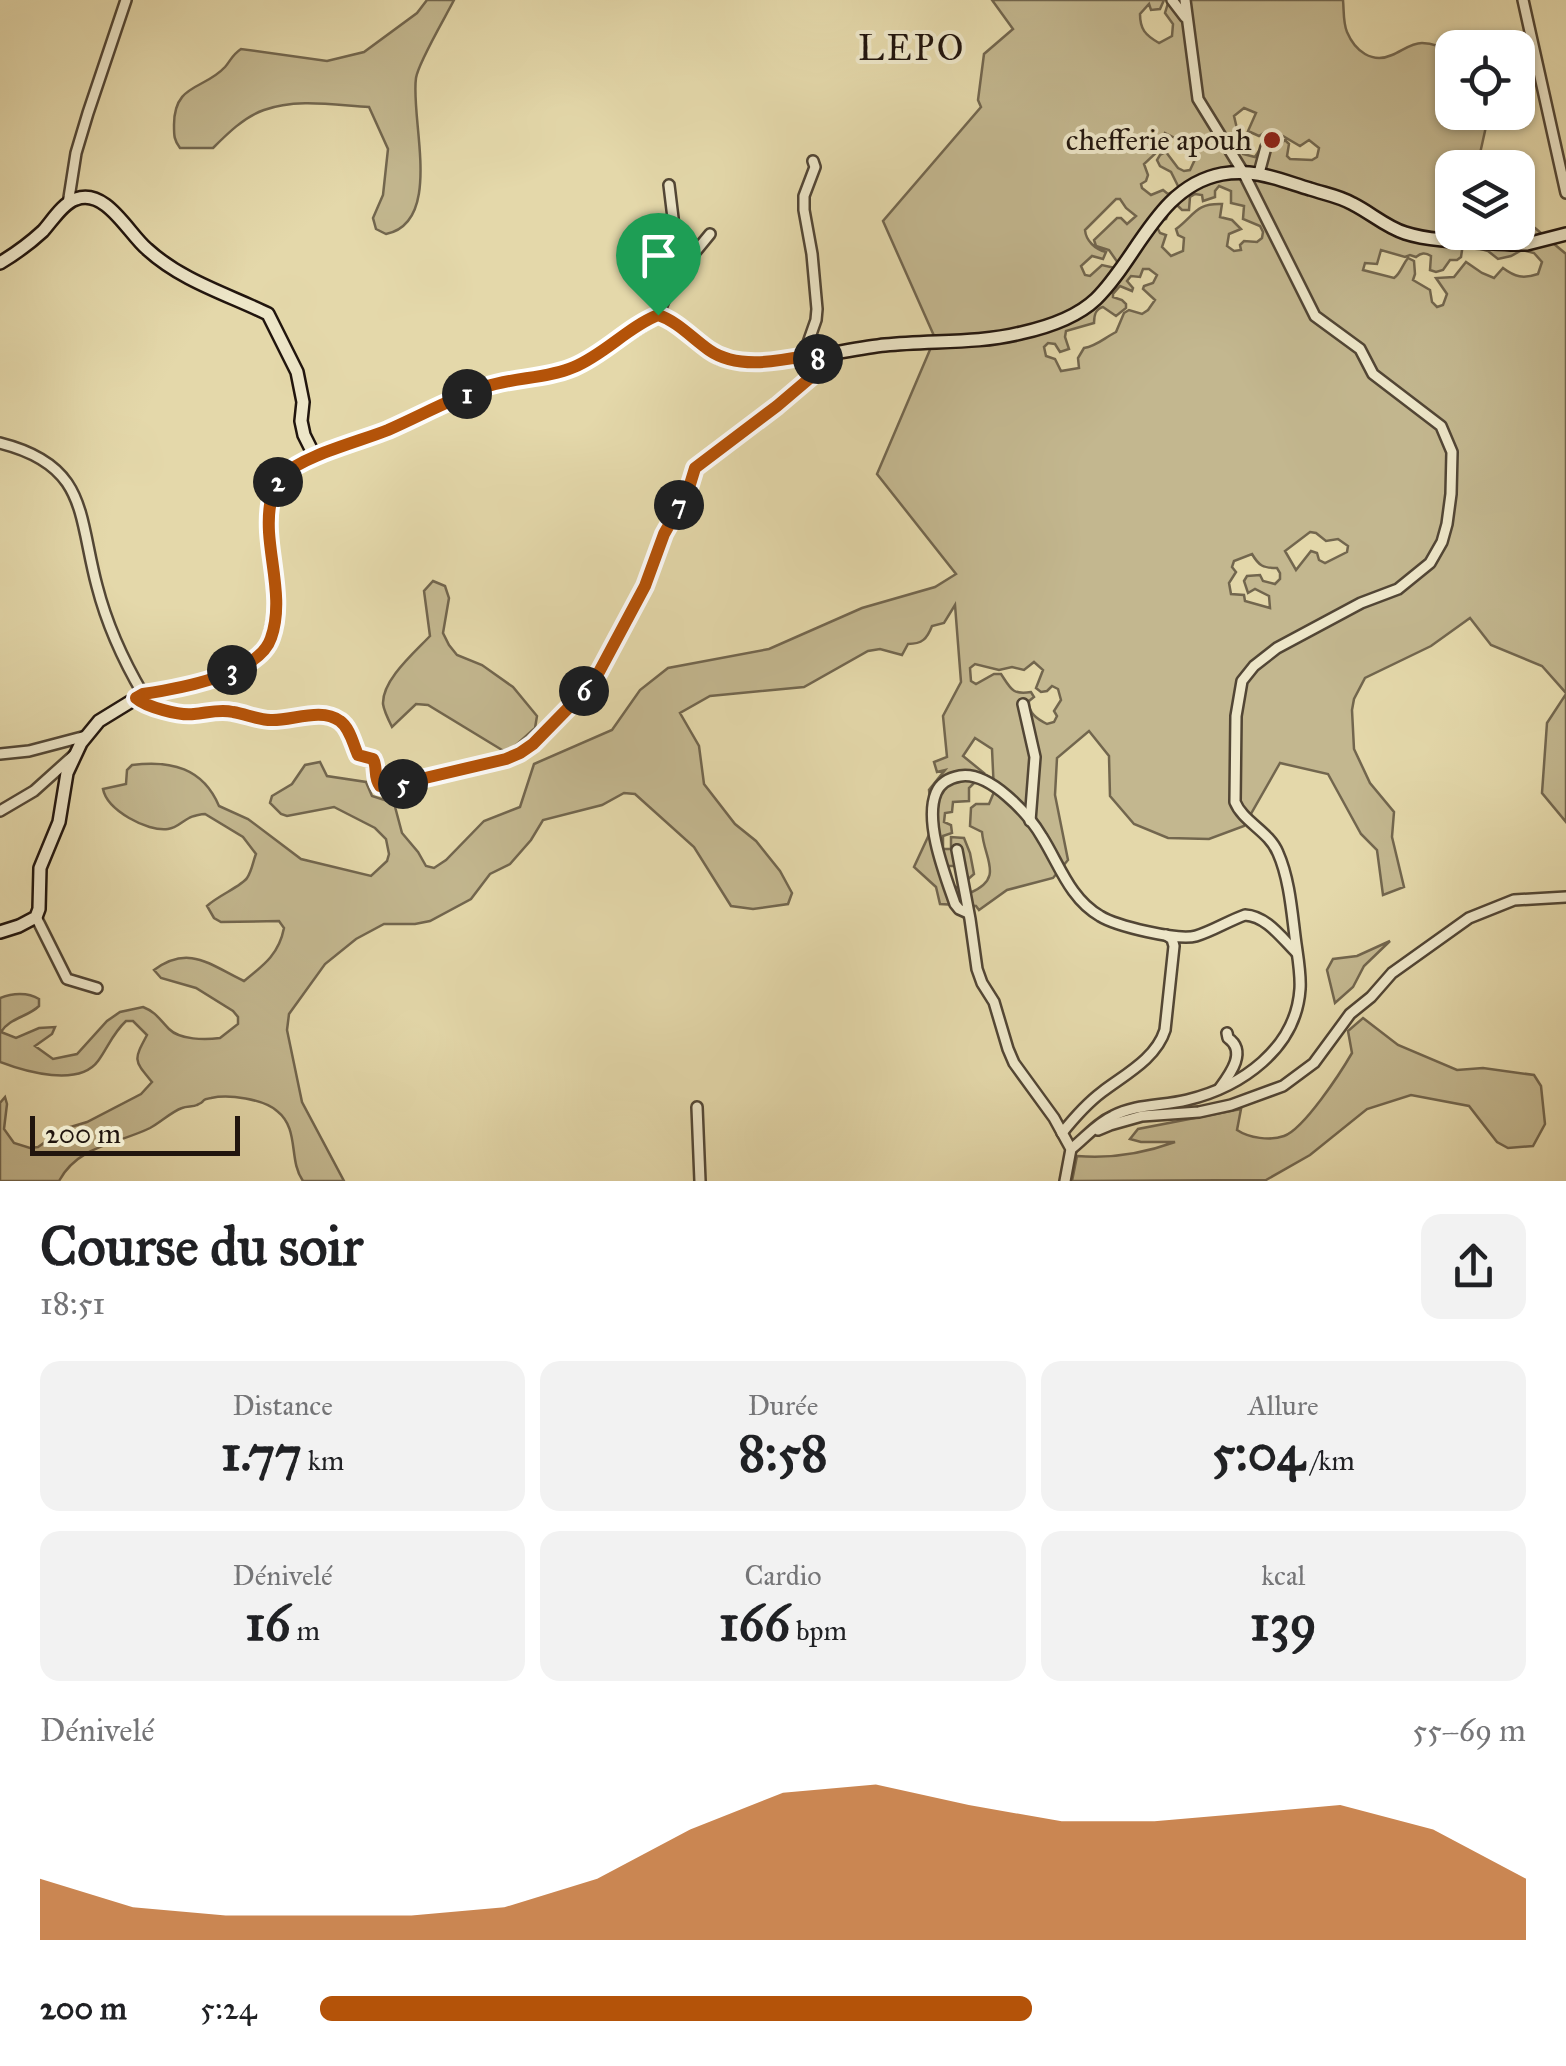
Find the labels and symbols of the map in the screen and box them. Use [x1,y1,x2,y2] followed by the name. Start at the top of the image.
[858,27,966,70] district label: LEPO
[1066,122,1252,158] place label: chefferie apouh
[1261,129,1283,151] marker: chefferie apouh
[616,213,701,316] pin
[793,334,843,384] pin: 8
[442,369,492,419] pin: 1
[253,457,303,507] pin: 2
[654,480,704,530] pin: 7
[207,645,257,695] pin: 3
[559,666,609,716] pin: 6
[378,759,428,809] pin: 5
[30,1111,240,1156] scale bar

